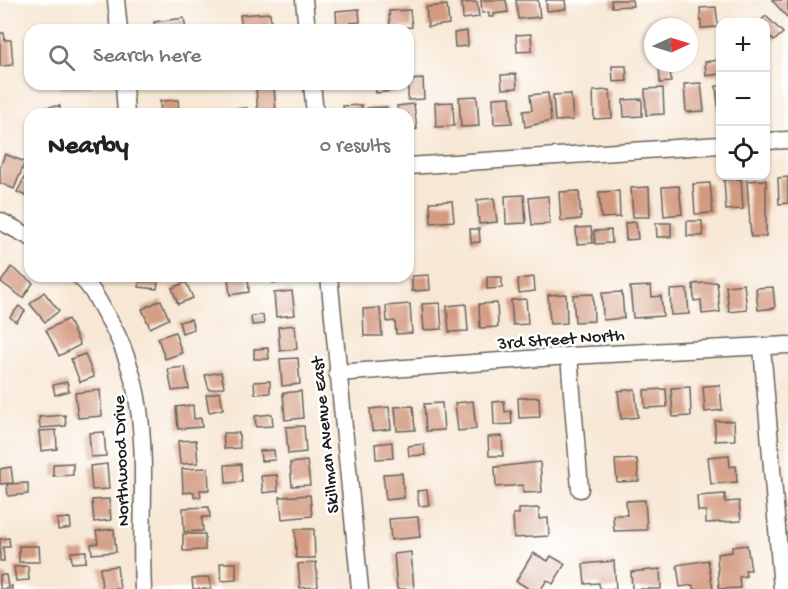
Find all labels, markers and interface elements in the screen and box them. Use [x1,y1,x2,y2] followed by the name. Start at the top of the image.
[644,18,698,72] north arrow
[716,18,770,180] map controls
[716,18,770,72] button: +
[24,24,414,90] search box
[45,41,78,74] icon: search
[93,44,201,70] text: Search here
[716,72,770,126] button: −
[716,126,770,180] button: locate
[48,132,129,163] text: Nearby
[320,136,390,159] text: 0 results
[496,326,626,355] street label: 3rd Street North
[308,354,345,514] street label: Skillman Avenue East
[110,394,135,527] street label: Northwood Drive

